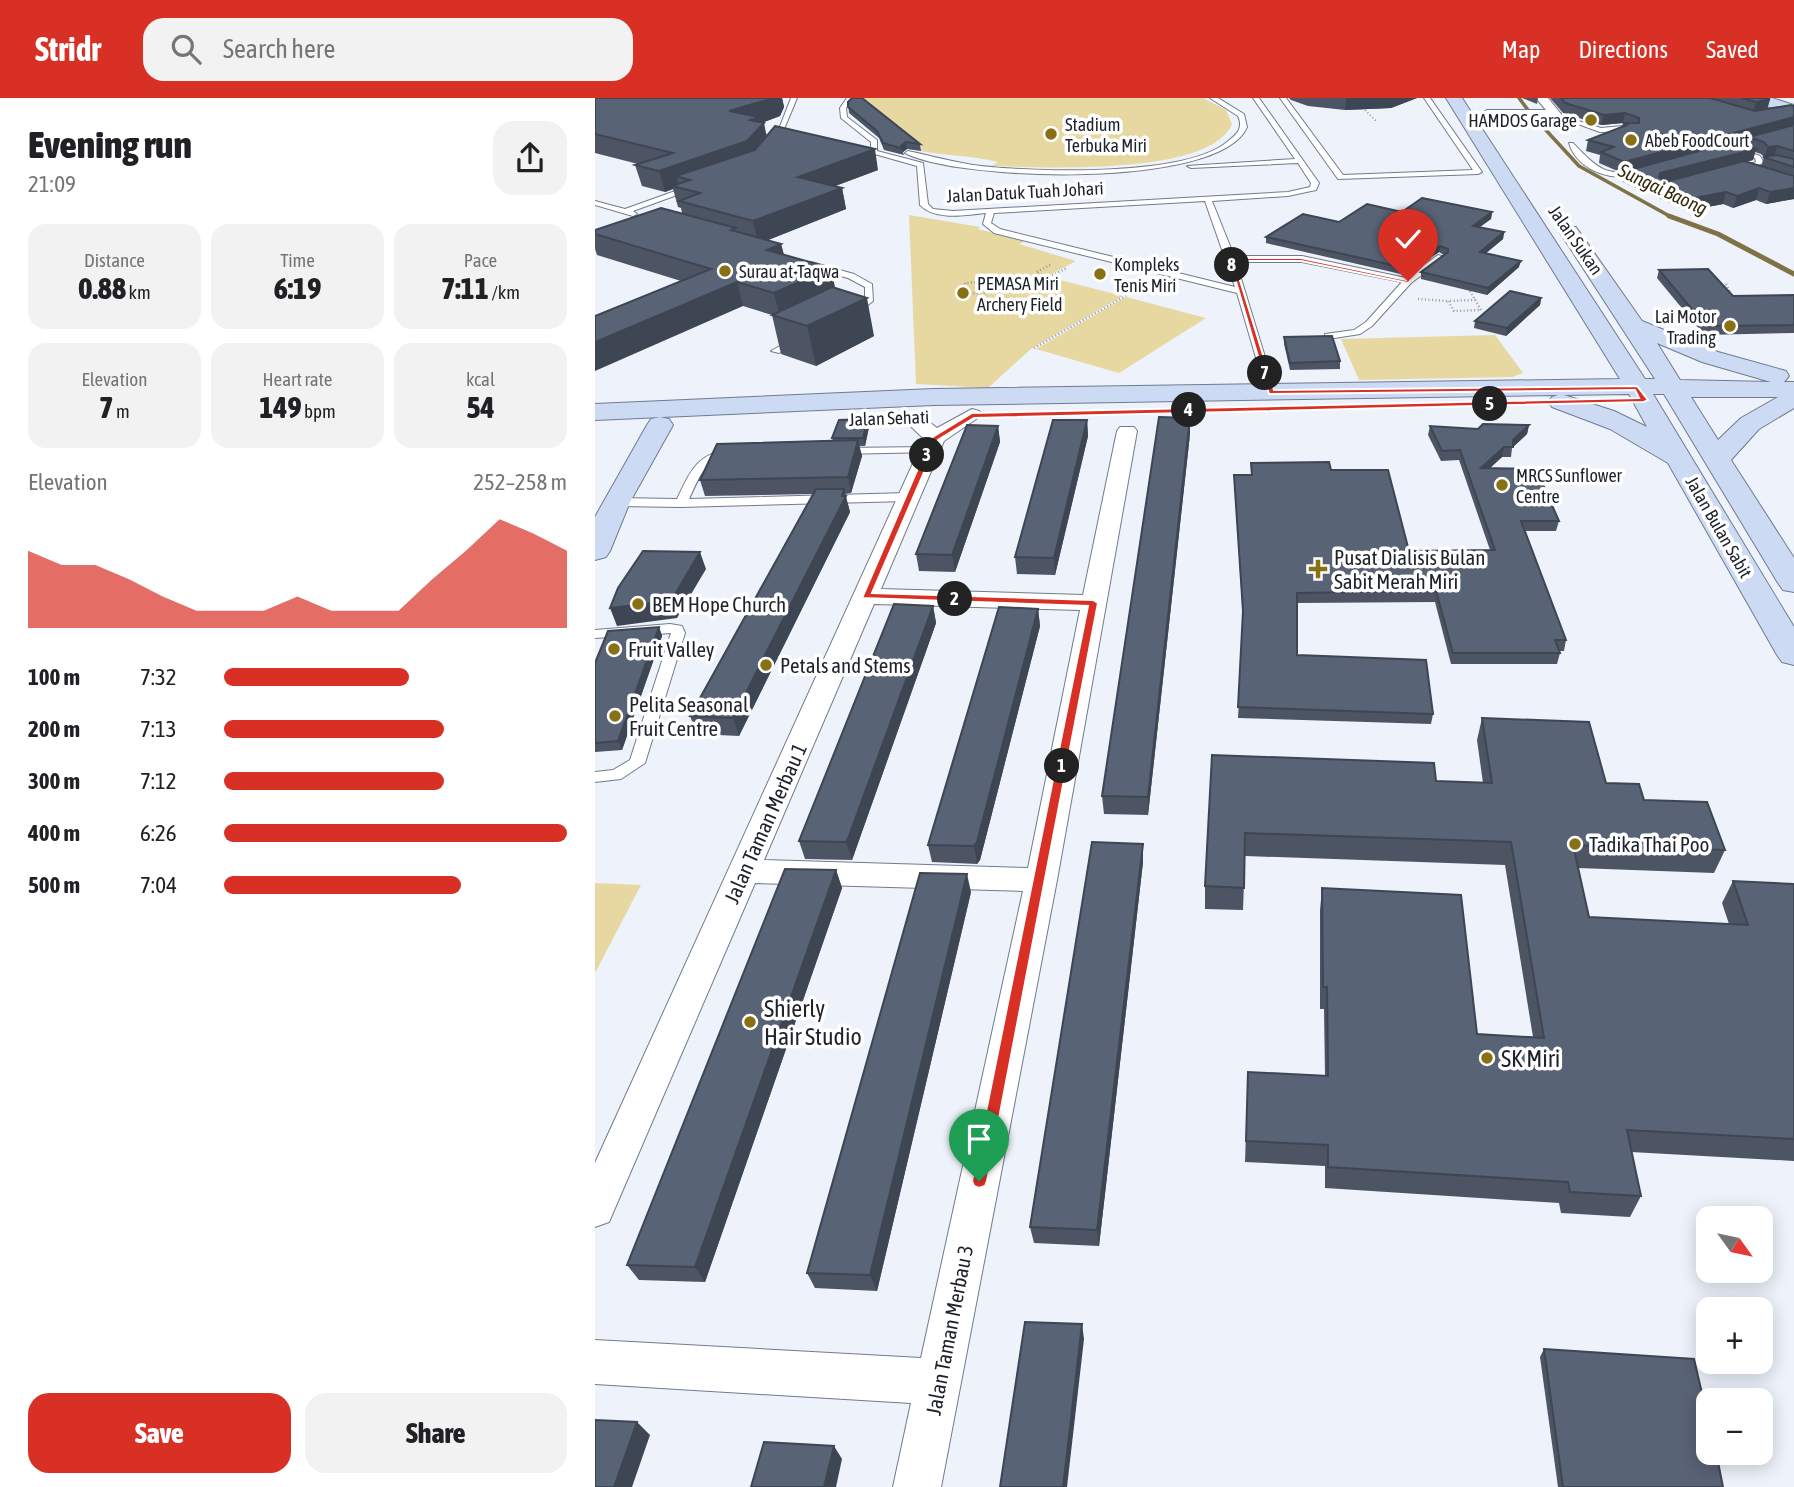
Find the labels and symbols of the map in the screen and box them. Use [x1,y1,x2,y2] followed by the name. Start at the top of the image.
[1468,110,1577,131] place label: HAMDOS Garage
[1583,112,1599,128] marker: HAMDOS Garage
[1065,114,1147,156] place label: Stadium Terbuka Miri
[1043,126,1059,142] marker: Stadium Terbuka Miri
[1645,130,1749,151] place label: Abeb FoodCourt
[1623,132,1639,148] marker: Abeb FoodCourt
[1614,158,1711,219] water label: Sungai Baong
[946,177,1104,207] street label: Jalan Datuk Tuah Johari
[1545,201,1607,279] street label: Jalan Sukan
[1378,209,1438,281] pin
[1215,248,1249,282] pin: 8
[1114,254,1179,296] place label: Kompleks Tenis Miri
[739,261,839,282] place label: Surau at-Taqwa
[717,263,733,279] marker: Surau at-Taqwa
[1092,266,1108,282] marker: Kompleks Tenis Miri
[977,273,1063,315] place label: PEMASA Miri Archery Field
[955,285,971,301] marker: PEMASA Miri Archery Field
[1655,306,1717,348] place label: Lai Motor Trading
[1722,318,1738,334] marker: Lai Motor Trading
[1247,356,1283,390] pin: 7
[1473,386,1507,422] pin: 5
[1171,392,1207,428] pin: 4
[848,406,930,430] street label: Jalan Sehati
[909,438,945,472] pin: 3
[1516,465,1623,507] place label: MRCS Sunflower Centre
[1681,472,1757,582] street label: Jalan Bulan Sabit
[1494,477,1510,493] marker: MRCS Sunflower Centre
[1334,545,1485,593] place label: Pusat Dialisis Bulan Sabit Merah Miri
[1308,559,1328,579] marker: Pusat Dialisis Bulan Sabit Merah Miri
[937,582,973,616] pin: 2
[652,592,786,616] place label: BEM Hope Church
[630,596,646,612] marker: BEM Hope Church
[628,637,715,661] place label: Fruit Valley
[606,641,622,657] marker: Fruit Valley
[780,653,911,677] place label: Petals and Stems
[758,657,774,673] marker: Petals and Stems
[629,692,749,740] place label: Pelita Seasonal Fruit Centre
[607,708,623,724] marker: Pelita Seasonal Fruit Centre
[719,739,811,907] street label: Jalan Taman Merbau 1
[1044,748,1079,784] pin: 1
[1589,832,1709,856] place label: Tadika Thai Poo
[1567,836,1583,852] marker: Tadika Thai Poo
[764,995,862,1050] place label: Shierly Hair Studio
[742,1014,758,1030] marker: Shierly Hair Studio
[1501,1045,1560,1072] place label: SK Miri
[1479,1050,1495,1066] marker: SK Miri
[949,1109,1009,1181] pin
[1696,1206,1773,1283] north arrow
[921,1243,977,1417] street label: Jalan Taman Merbau 3

